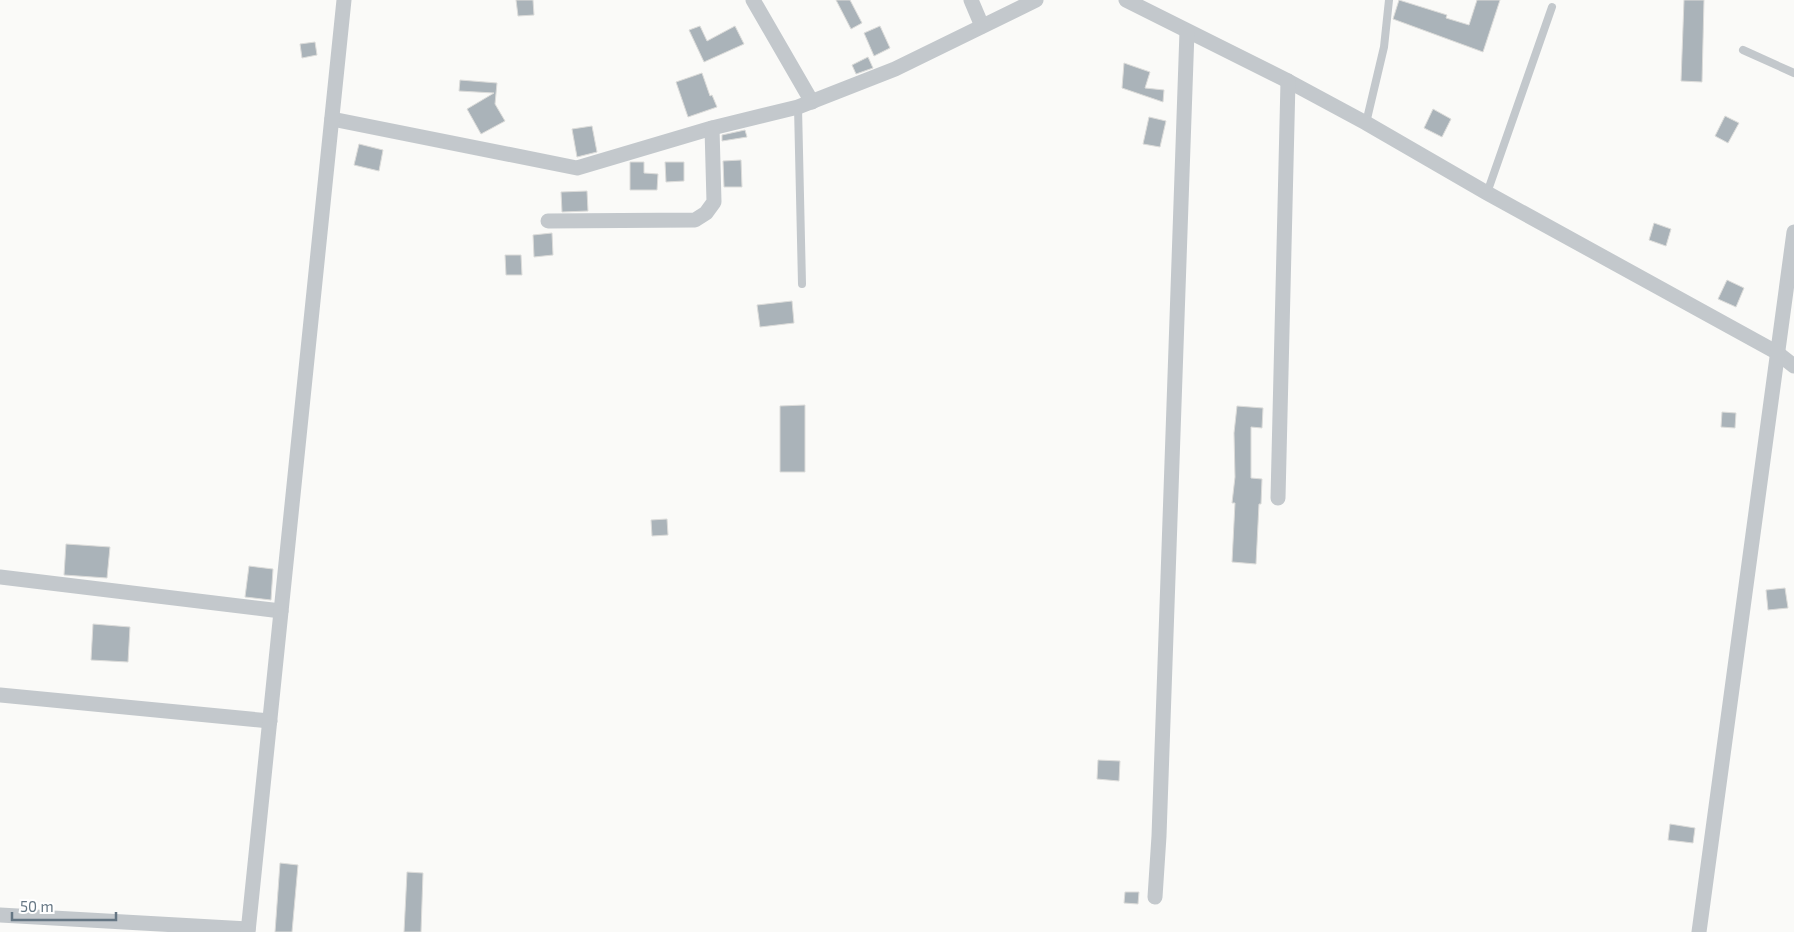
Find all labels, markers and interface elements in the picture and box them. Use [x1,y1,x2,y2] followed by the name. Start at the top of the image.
[12,890,116,922] scale bar
[20,897,54,915] text: 50 m

